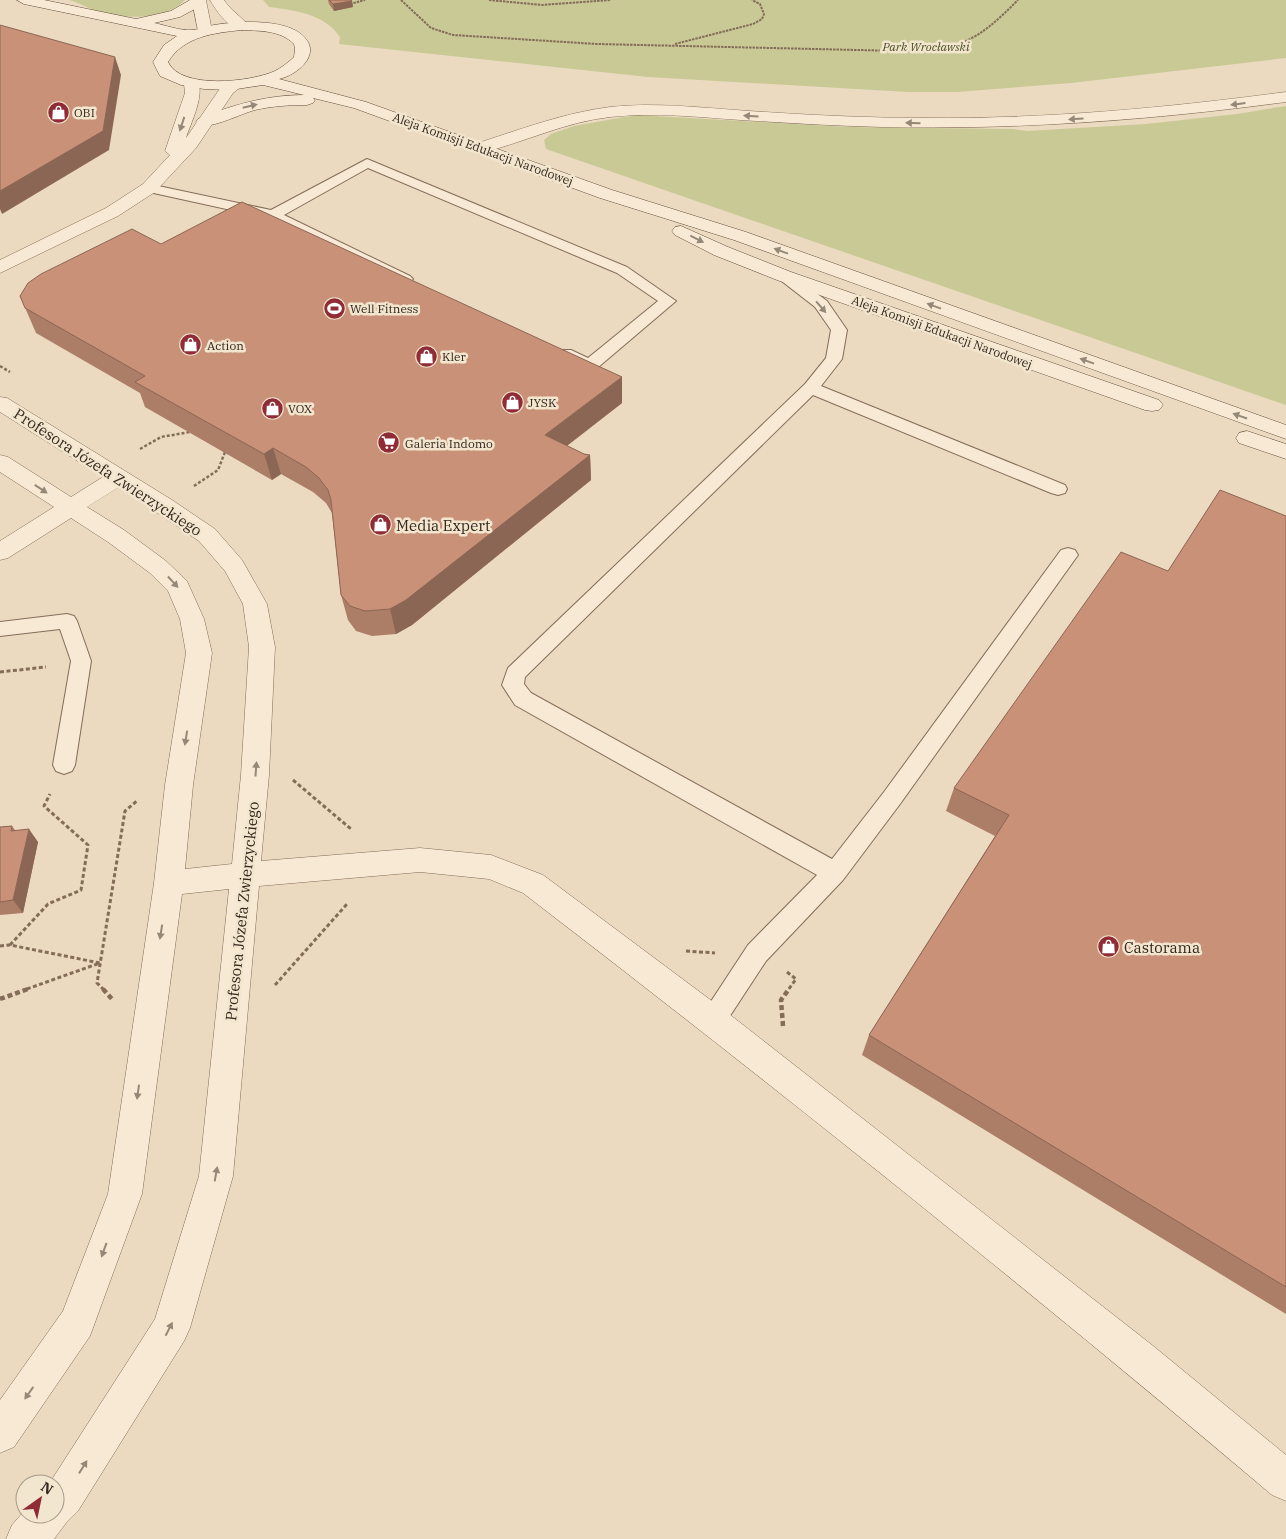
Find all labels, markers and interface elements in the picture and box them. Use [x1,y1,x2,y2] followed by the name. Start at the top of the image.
[881,39,970,54] park label: Park Wrocławski
[46,100,70,124] shop icon: OBI
[1229,100,1245,108] one-way arrow
[243,102,258,110] one-way arrow
[74,105,95,120] place label: OBI
[391,109,575,189] street label: Aleja Komisji Edukacji Narodowej
[743,111,759,119] one-way arrow
[1068,115,1084,123] one-way arrow
[178,117,185,132] one-way arrow
[905,118,921,126] one-way arrow
[690,235,704,243] one-way arrow
[774,247,789,254] one-way arrow
[850,292,1034,372] street label: Aleja Komisji Edukacji Narodowej
[322,296,346,320] sports icon: Well Fitness
[816,300,827,313] one-way arrow
[350,301,419,316] place label: Well Fitness
[926,302,941,310] one-way arrow
[179,333,203,357] shop icon: Action
[207,338,244,353] place label: Action
[414,344,438,368] shop icon: Kler
[442,349,467,364] place label: Kler
[1079,357,1094,365] one-way arrow
[500,390,524,414] shop icon: JYSK
[528,395,557,410] place label: JYSK
[260,396,284,420] shop icon: VOX
[288,401,312,416] place label: VOX
[10,404,206,540] street label: Profesora Józefa Zwierzyckiego
[1232,412,1247,420] one-way arrow
[377,431,401,455] supermarket icon: Galeria Indomo
[405,436,493,451] place label: Galeria Indomo
[34,484,47,494] one-way arrow
[368,513,392,537] shop icon: Media Expert
[396,516,490,535] place label: Media Expert
[167,576,179,588] one-way arrow
[182,730,190,746] one-way arrow
[252,760,260,776] one-way arrow
[221,800,263,1022] street label: Profesora Józefa Zwierzyckiego
[157,924,165,940] one-way arrow
[1096,935,1120,959] shop icon: Castorama
[1124,938,1200,957] place label: Castorama
[134,1085,142,1101] one-way arrow
[212,1166,220,1182] one-way arrow
[100,1243,107,1258] one-way arrow
[165,1322,173,1337] one-way arrow
[24,1386,34,1400] one-way arrow
[78,1460,88,1474] one-way arrow
[15,1474,65,1524] north arrow
[38,1478,57,1499] text: N

